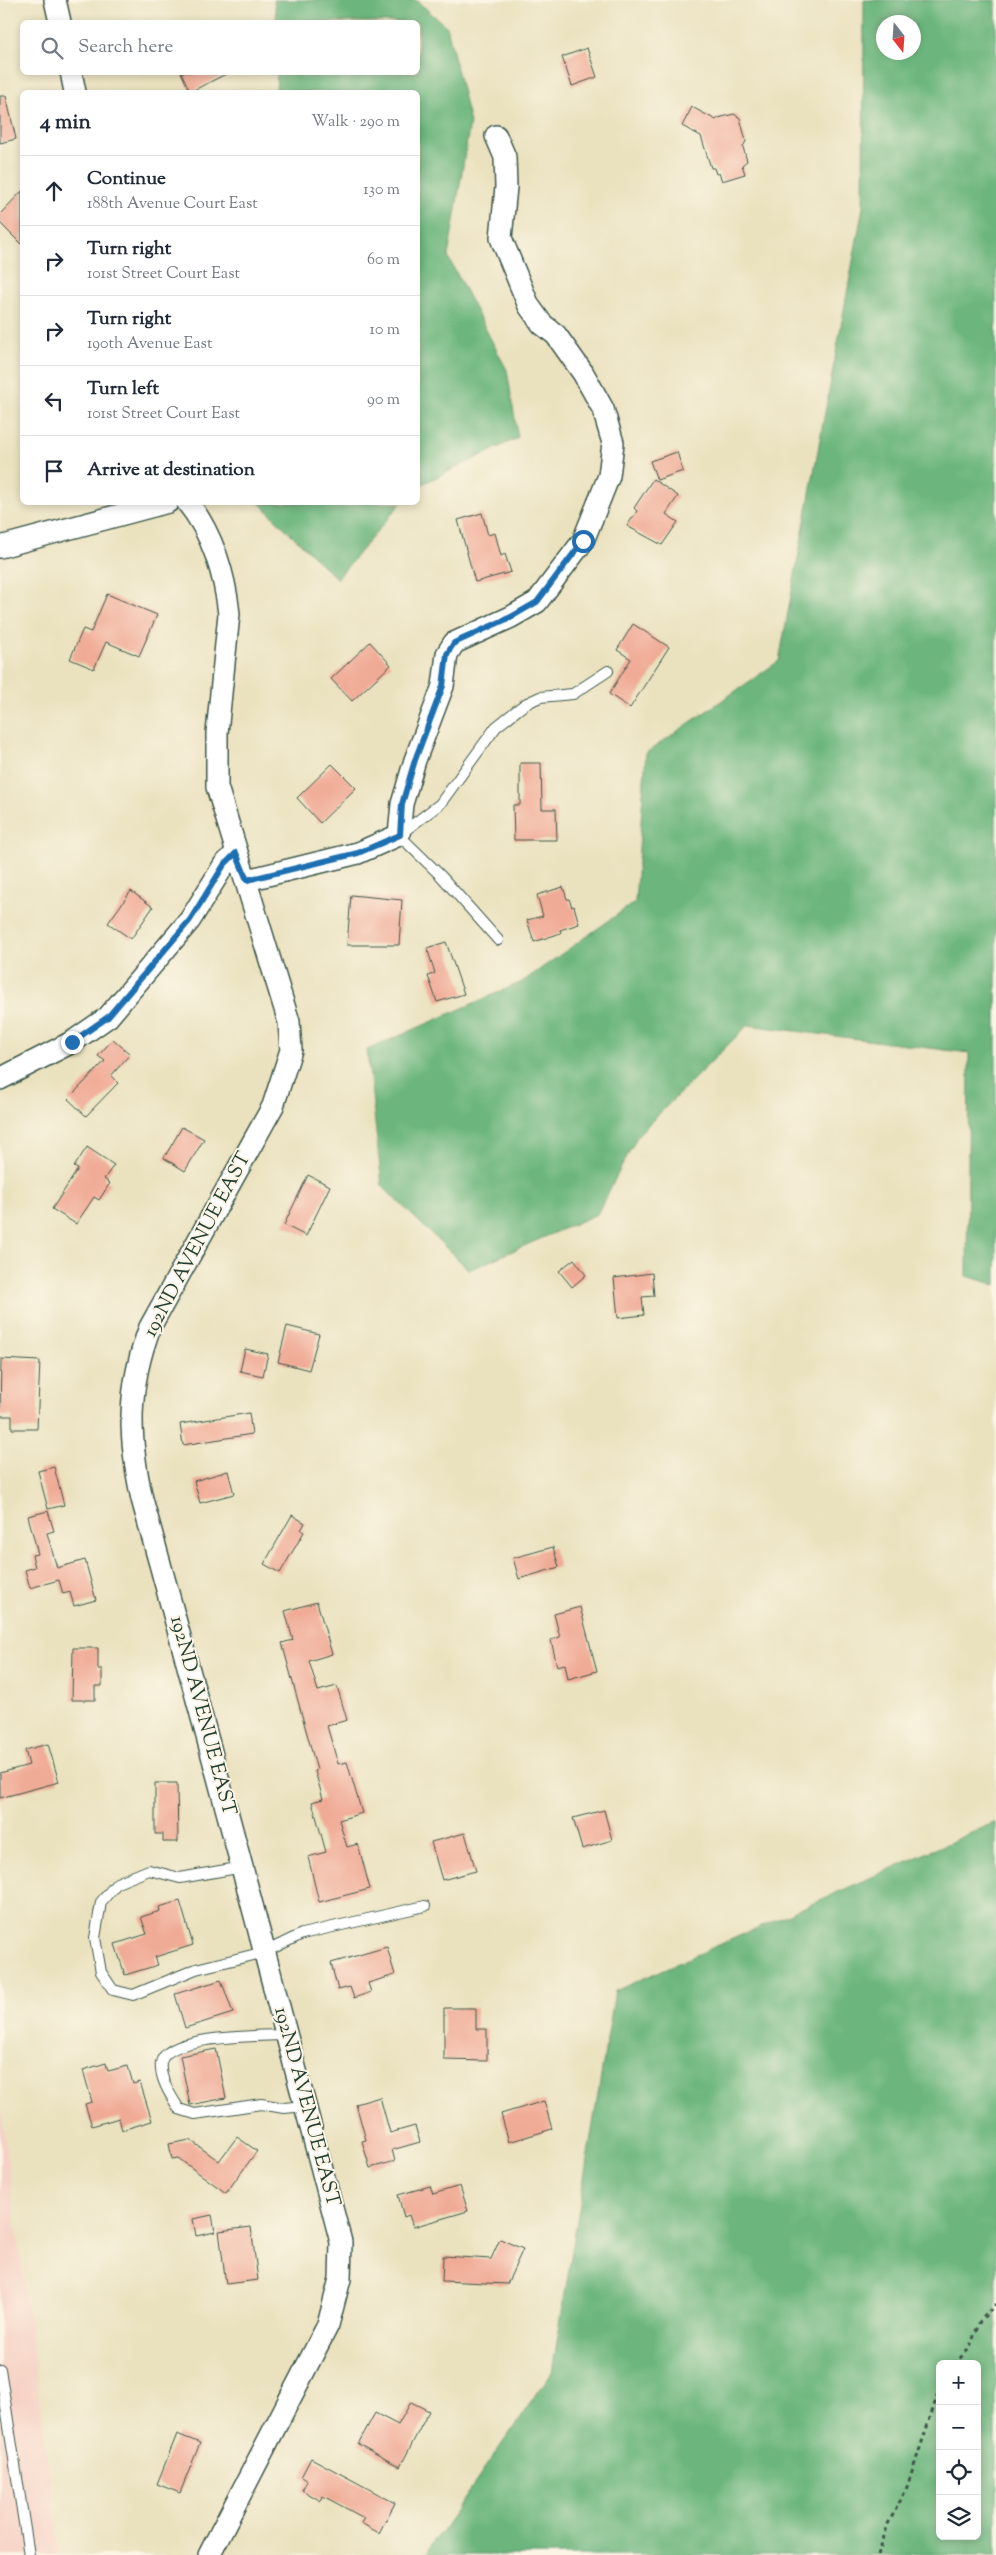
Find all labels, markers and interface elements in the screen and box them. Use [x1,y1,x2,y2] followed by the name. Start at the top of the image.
[876,15,921,60] north arrow
[20,20,420,75] search box
[38,34,66,62] icon: search
[78,34,173,61] text: Search here
[40,108,91,138] text: 4 min
[311,111,400,134] text: Walk · 290 m
[87,166,166,193] text: Continue
[40,177,68,205] icon: ahead
[363,179,400,202] text: 130 m
[87,193,258,216] text: 188th Avenue Court East
[87,236,171,263] text: Turn right
[40,247,68,275] icon: right
[367,249,400,272] text: 60 m
[87,263,240,286] text: 101st Street Court East
[87,306,171,333] text: Turn right
[40,317,68,345] icon: right
[370,319,400,342] text: 10 m
[87,333,212,356] text: 190th Avenue East
[87,376,159,403] text: Turn left
[40,387,68,415] icon: left
[367,389,400,412] text: 90 m
[87,403,240,426] text: 101st Street Court East
[40,457,68,485] icon: arrive
[87,457,255,484] text: Arrive at destination
[572,530,595,553] route start
[61,1031,84,1054] route end
[137,1147,259,1343] street label: 192ND AVENUE EAST
[161,1613,243,1819] street label: 192ND AVENUE EAST
[265,2004,347,2210] street label: 192ND AVENUE EAST
[936,2360,981,2540] map controls
[936,2360,981,2405] button: +
[936,2405,981,2450] button: −
[936,2450,981,2495] button: locate
[936,2495,981,2540] button: layers

